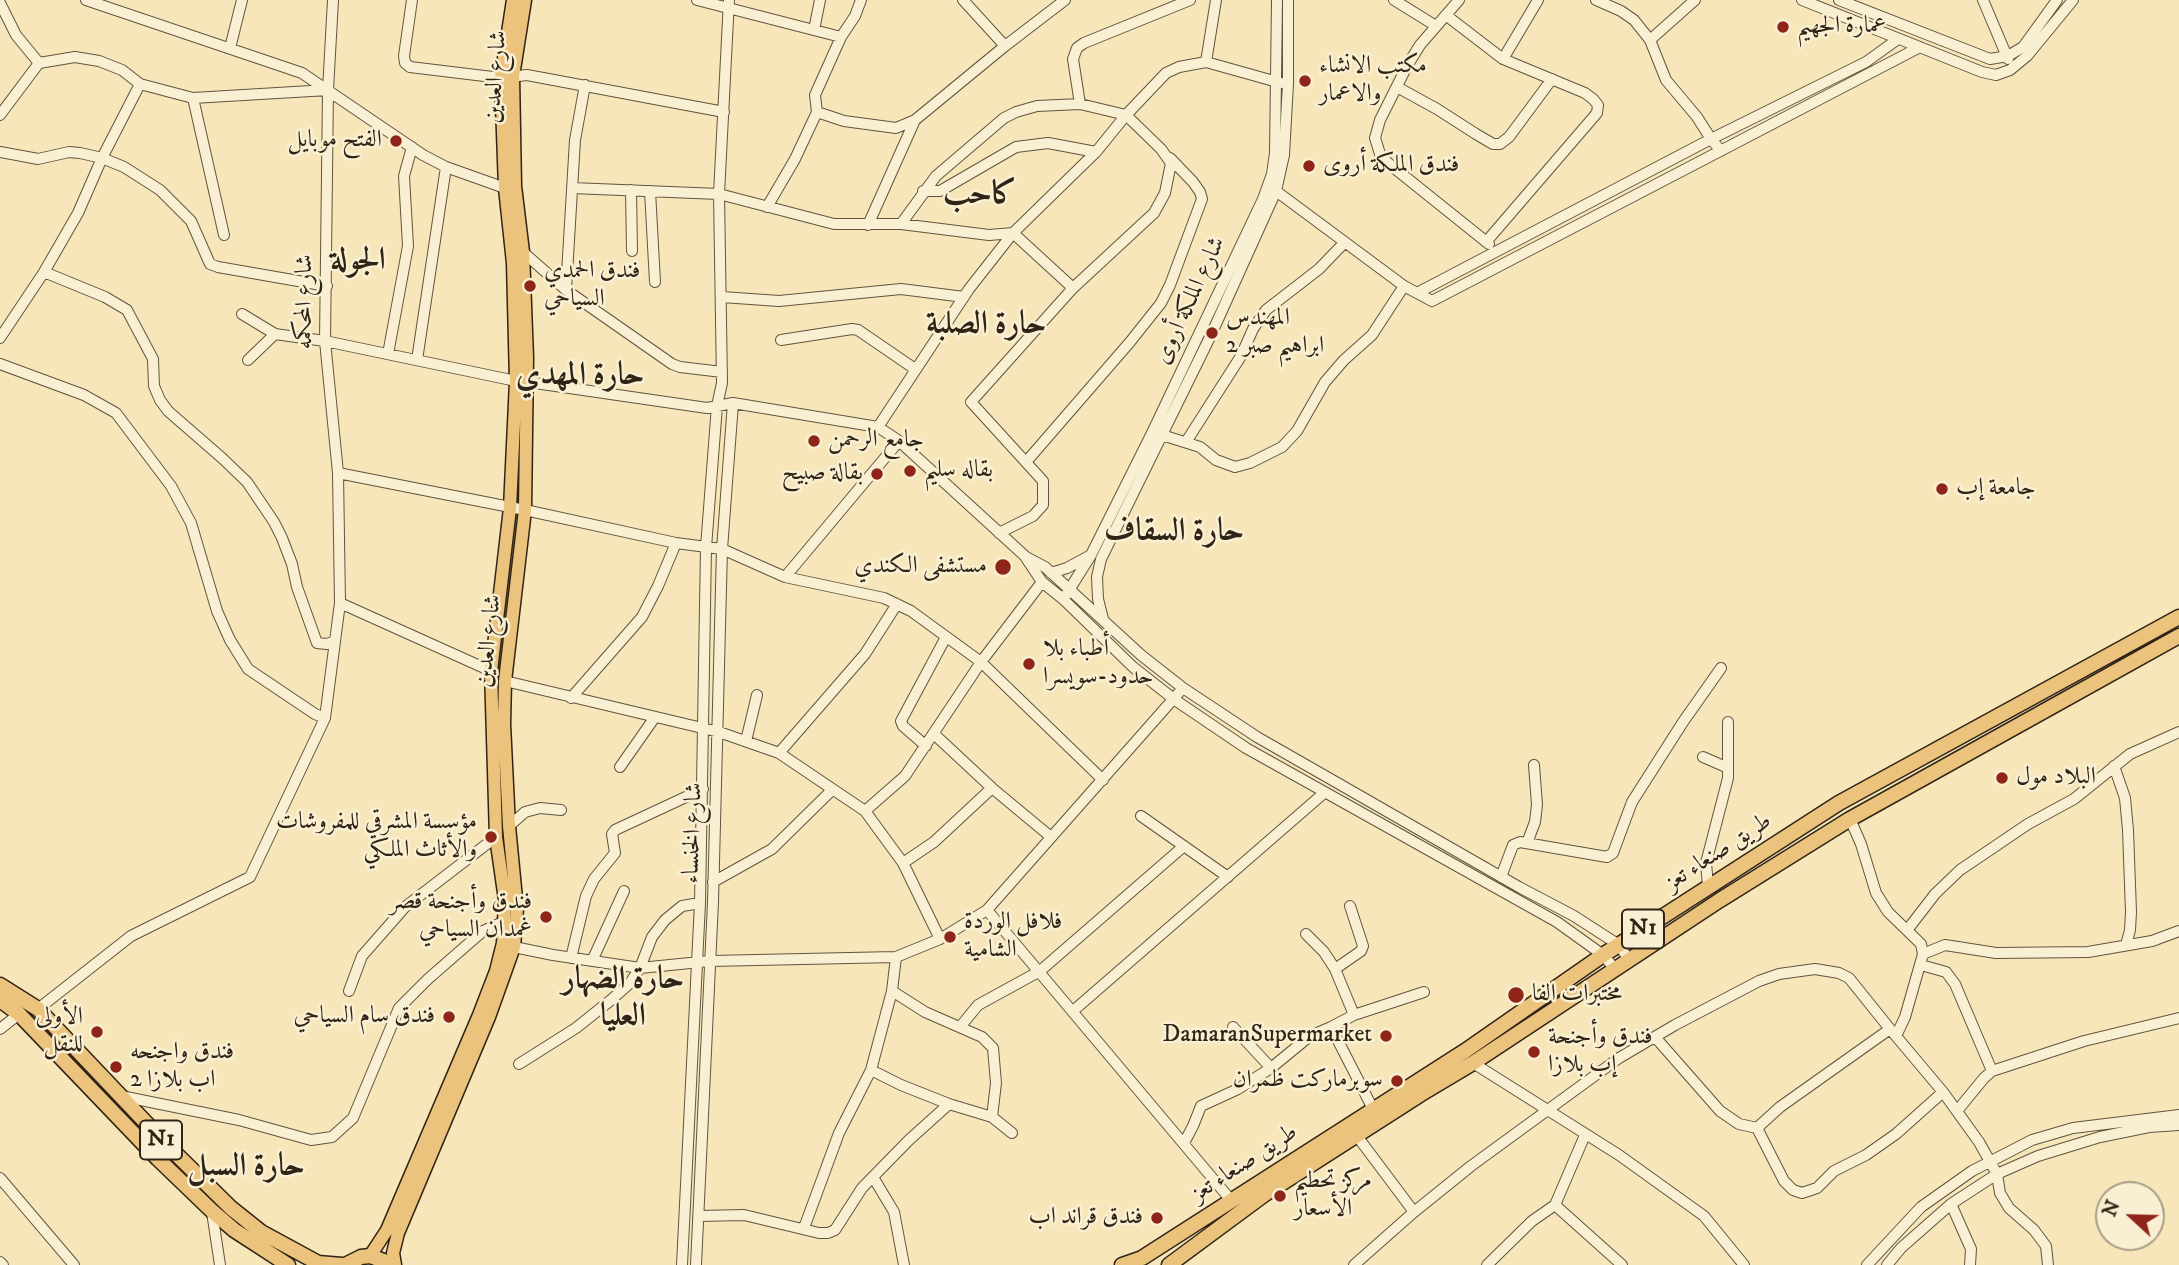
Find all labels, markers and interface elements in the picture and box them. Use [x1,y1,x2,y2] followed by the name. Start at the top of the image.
[1797,13,1886,41] place label: عمارة الجهيم
[1775,19,1791,35] marker: عمارة الجهيم
[479,29,515,125] street label: شارع العدين
[1319,53,1427,109] place label: مكتب الانشاء والاعمار
[1297,73,1313,89] marker: مكتب الانشاء والاعمار
[288,127,382,155] place label: الفتح موبايل
[388,133,404,149] marker: الفتح موبايل
[1323,152,1459,180] place label: فندق الملكة أروى
[1301,158,1317,174] marker: فندق الملكة أروى
[943,177,1017,215] district label: كاحب
[1149,233,1233,369] street label: شارع الملكة أروى
[330,243,386,281] district label: الجولة
[292,254,320,350] street label: شارع المحكمه
[544,258,640,314] place label: فندق الحمدي السياحي
[522,278,538,294] marker: فندق الحمدي السياحي
[1226,305,1324,361] place label: المهندس ابراهيم صبر 2
[926,307,1046,345] district label: حارة الصلبة
[1204,325,1220,341] marker: المهندس ابراهيم صبر 2
[516,358,644,396] district label: حارة المهدي
[828,427,924,455] place label: جامع الرحمن
[806,433,822,449] marker: جامع الرحمن
[924,457,993,485] place label: بقاله سليم
[782,460,863,488] place label: بقالة صبيح
[902,463,918,479] marker: بقاله سليم
[869,466,885,482] marker: بقالة صبيح
[1956,475,2036,503] place label: جامعة إب
[1934,481,1950,497] marker: جامعة إب
[1104,514,1244,552] district label: حارة السقاف
[854,553,987,581] place label: مستشفى الكندي
[993,557,1013,577] marker: مستشفى الكندي
[471,593,509,689] street label: شارع العدين
[1043,636,1154,692] place label: أطباء بلا حدود-سويسرا
[1021,656,1037,672] marker: أطباء بلا حدود-سويسرا
[2016,764,2096,792] place label: البلاد مول
[1994,770,2010,786] marker: البلاد مول
[678,782,710,884] street label: شارع الخنساء
[1660,808,1778,898] street label: طريق صنعاء تعز
[276,809,477,865] place label: مؤسسة المشرقي للمفروشات والأثاث الملكي
[483,829,499,845] marker: مؤسسة المشرقي للمفروشات والأثاث الملكي
[390,889,532,945] place label: فندق وأجنحة قصر غمدان السياحي
[538,909,554,925] marker: فندق وأجنحة قصر غمدان السياحي
[964,909,1062,965] place label: فلافل الوردة الشامية
[1622,910,1664,948] road number: N1
[942,929,958,945] marker: فلافل الوردة الشامية
[562,962,684,1037] district label: حارة الضهار العليا
[1532,981,1622,1009] place label: مختبرات الفا
[1506,985,1526,1005] marker: مختبرات الفا
[293,1003,435,1031] place label: فندق سام السياحي
[36,1004,83,1060] place label: الأولى للنقل
[441,1009,457,1025] marker: فندق سام السياحي
[1163,1022,1372,1050] place label: DamaranSupermarket
[89,1024,105,1040] marker: الأولى للنقل
[1548,1024,1653,1080] place label: فندق وأجنحة إب بلازا
[1378,1028,1394,1044] marker: DamaranSupermarket
[130,1039,234,1095] place label: فندق واجنحه اب بلازا 2
[1526,1044,1542,1060] marker: فندق وأجنحة إب بلازا
[108,1059,124,1075] marker: فندق واجنحه اب بلازا 2
[1233,1067,1383,1095] place label: سوبرماركت ظمران
[1389,1073,1405,1089] marker: سوبرماركت ظمران
[1186,1119,1304,1209] street label: طريق صنعاء تعز
[140,1120,182,1160] road number: N1
[187,1149,305,1187] district label: حارة السبل
[1294,1168,1372,1224] place label: مركز تحطيم الأسعار
[2095,1181,2165,1251] north arrow
[1272,1188,1288,1204] marker: مركز تحطيم الأسعار
[2098,1197,2126,1220] text: N
[1028,1204,1143,1232] place label: فندق قراند اب
[1149,1210,1165,1226] marker: فندق قراند اب

